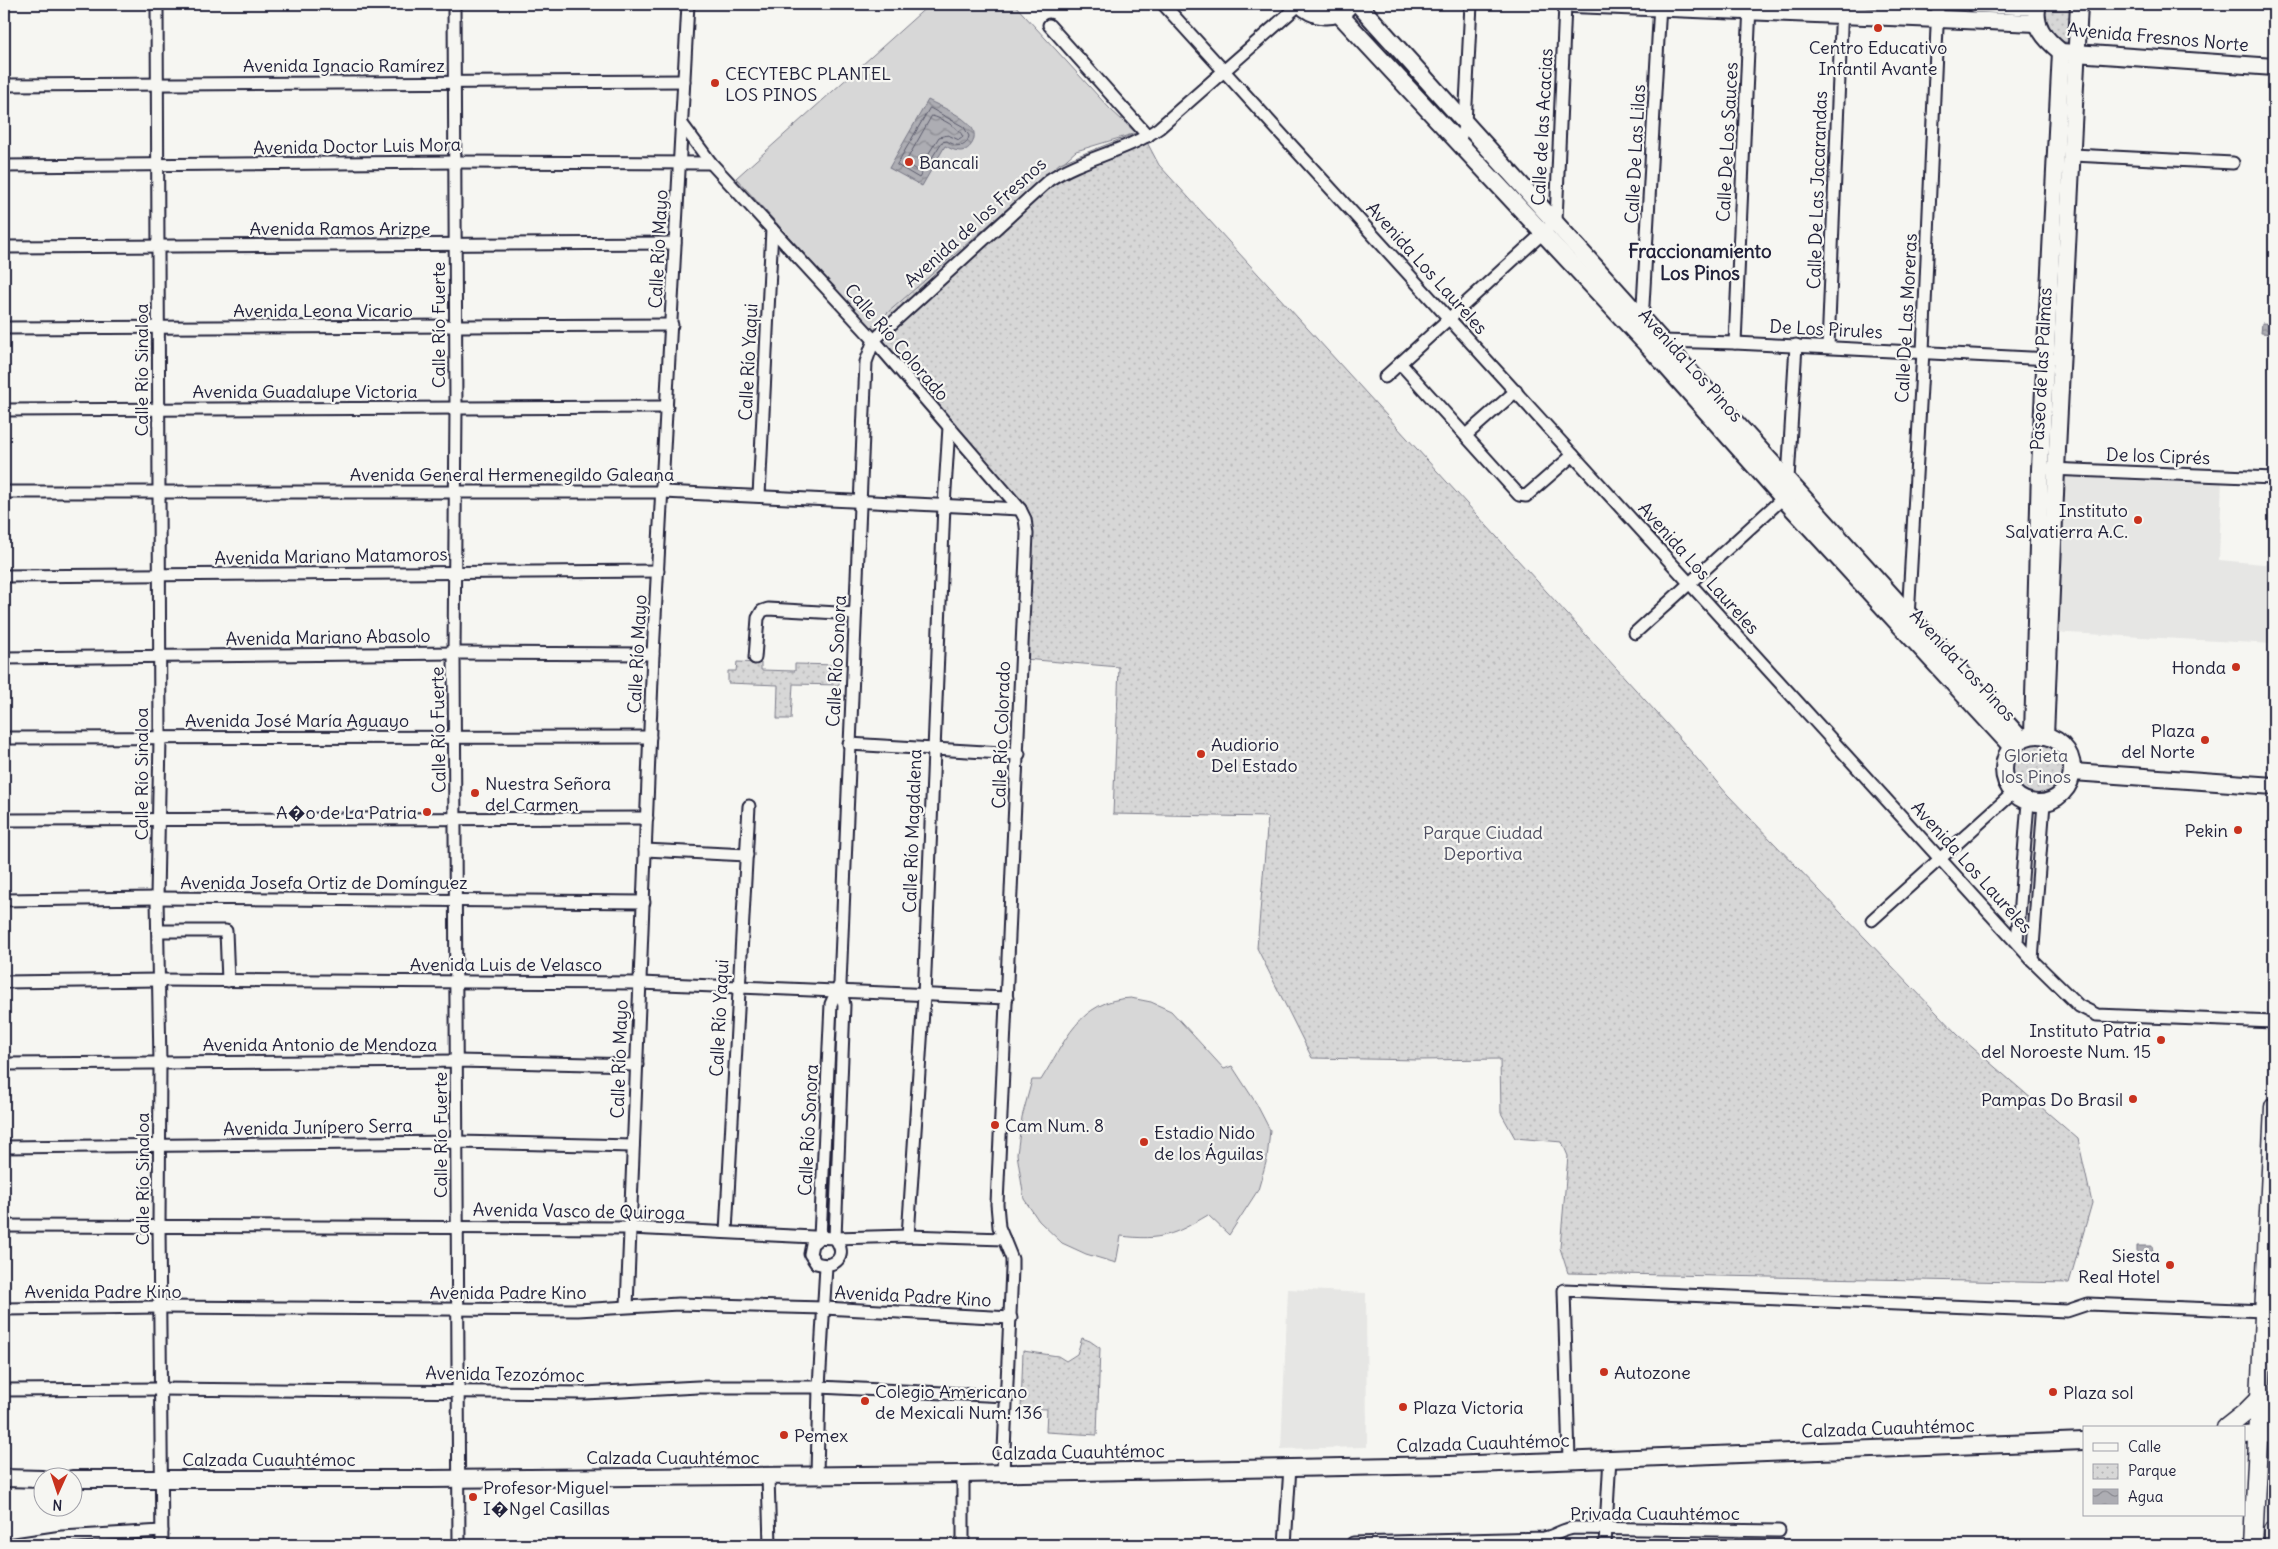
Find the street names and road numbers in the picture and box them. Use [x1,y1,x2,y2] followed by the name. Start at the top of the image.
[2066,18,2250,56] street label: Avenida Fresnos Norte
[1526,48,1558,206] street label: Calle de las Acacias
[243,54,445,77] street label: Avenida Ignacio Ramírez
[1711,61,1743,223] street label: Calle De Los Sauces
[1620,84,1650,224] street label: Calle De Las Lilas
[1802,90,1832,290] street label: Calle De Las Jacarandas
[253,133,461,159] street label: Avenida Doctor Luis Mora
[899,152,1051,292] street label: Avenida de los Fresnos
[643,189,673,309] street label: Calle Río Mayo
[1361,197,1493,339] street label: Avenida Los Laureles
[250,217,431,240] street label: Avenida Ramos Arizpe
[1890,233,1922,403] street label: Calle De Las Moreras
[427,262,450,388] street label: Calle Río Fuerte
[840,279,954,405] street label: Calle Río Colorado
[2025,287,2057,451] street label: Paseo de las Palmas
[233,299,413,322] street label: Avenida Leona Vicario
[130,303,153,437] street label: Calle Río Sinaloa
[733,303,763,421] street label: Calle Río Yaqui
[1634,303,1748,427] street label: Avenida Los Pinos
[1769,315,1883,343] street label: De Los Pirules
[192,380,418,403] street label: Avenida Guadalupe Victoria
[2106,443,2210,469] street label: De los Ciprés
[350,463,674,486] street label: Avenida General Hermenegildo Galeana
[1633,497,1765,639] street label: Avenida Los Laureles
[214,542,448,570] street label: Avenida Mariano Matamoros
[622,594,652,714] street label: Calle Río Mayo
[821,594,851,728] street label: Calle Río Sonora
[1905,604,2021,726] street label: Avenida Los Pinos
[225,624,431,650] street label: Avenida Mariano Abasolo
[987,661,1015,809] street label: Calle Río Colorado
[425,667,451,793] street label: Calle Río Fuerte
[130,707,153,841] street label: Calle Río Sinaloa
[185,709,409,732] street label: Avenida José María Aguayo
[898,749,926,913] street label: Calle Río Magdalena
[1906,796,2038,938] street label: Avenida Los Laureles
[180,871,468,894] street label: Avenida Josefa Ortiz de Domínguez
[410,953,602,976] street label: Avenida Luis de Velasco
[704,959,734,1077] street label: Calle Río Yaqui
[605,999,633,1119] street label: Calle Río Mayo
[203,1033,437,1056] street label: Avenida Antonio de Mendoza
[793,1063,823,1197] street label: Calle Río Sonora
[429,1072,452,1198] street label: Calle Río Fuerte
[131,1112,154,1246] street label: Calle Río Sinaloa
[223,1114,413,1140] street label: Avenida Junípero Serra
[473,1198,685,1224] street label: Avenida Vasco de Quiroga
[24,1280,182,1303] street label: Avenida Padre Kino
[834,1280,992,1312] street label: Avenida Padre Kino
[429,1281,587,1304] street label: Avenida Padre Kino
[425,1361,585,1387] street label: Avenida Tezozómoc
[1801,1413,1975,1443] street label: Calzada Cuauhtémoc
[1396,1428,1570,1458] street label: Calzada Cuauhtémoc
[991,1439,1165,1465] street label: Calzada Cuauhtémoc
[586,1446,760,1469] street label: Calzada Cuauhtémoc
[182,1448,356,1471] street label: Calzada Cuauhtémoc
[1570,1502,1740,1525] street label: Privada Cuauhtémoc

